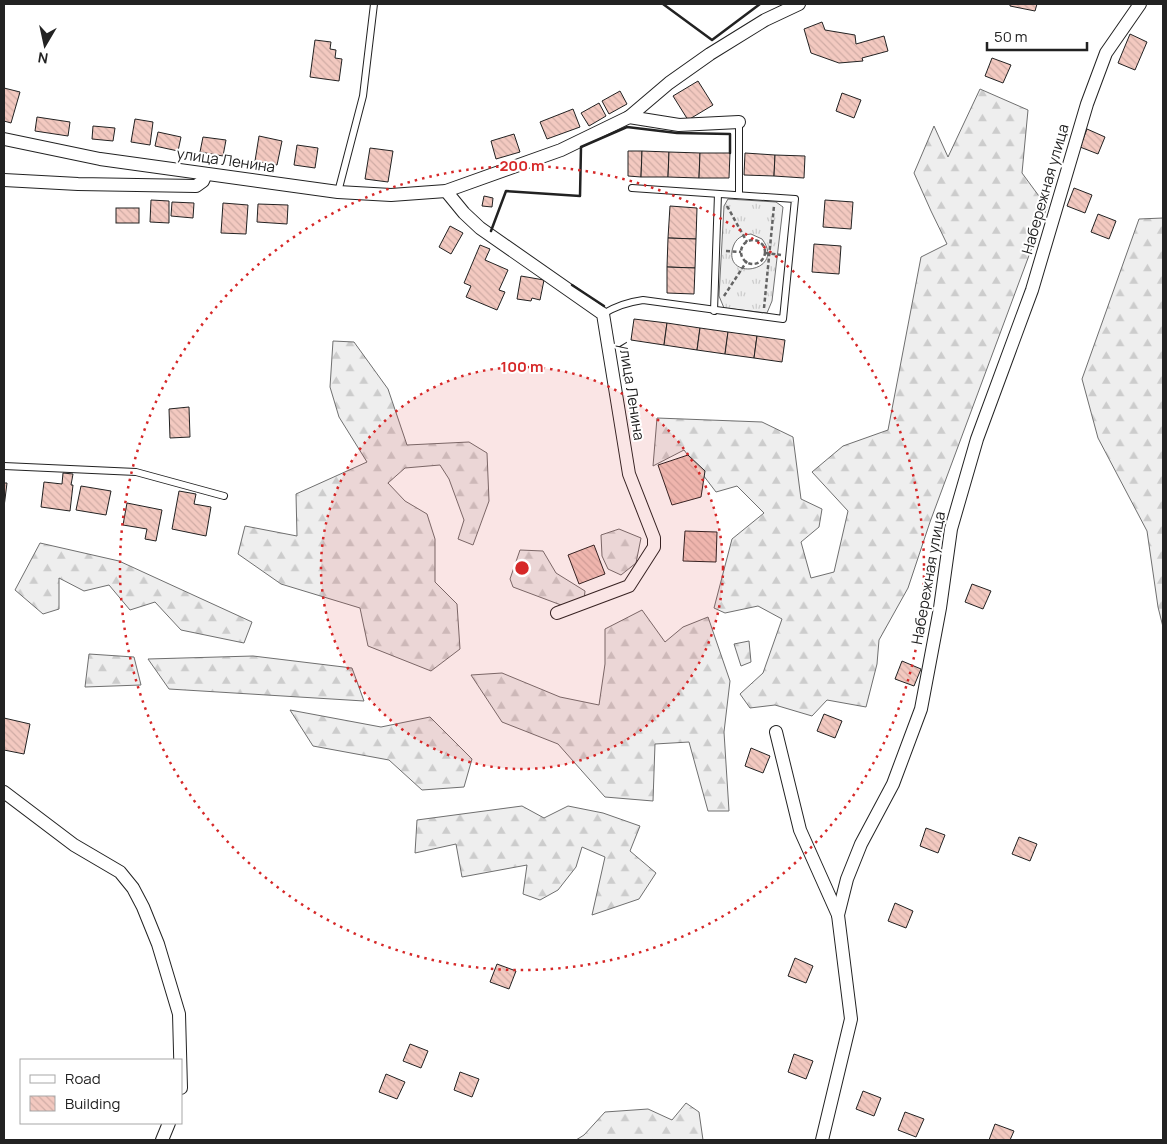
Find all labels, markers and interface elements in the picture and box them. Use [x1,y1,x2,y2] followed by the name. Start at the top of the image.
[20,20,70,70] north arrow
[987,20,1087,52] scale bar
[994,26,1028,47] text: 50 m
[36,48,49,69] text: N
[1016,121,1074,257] street label: Набережная улица
[175,143,277,177] street label: улица Ленина
[499,155,545,176] text: 200 m
[614,340,650,442] street label: улица Ленина
[501,356,543,377] text: 100 m
[906,510,950,646] street label: Набережная улица
[513,559,531,577] centre of rings
[20,1059,182,1124] legend
[65,1068,101,1089] text: Road
[65,1093,120,1114] text: Building

